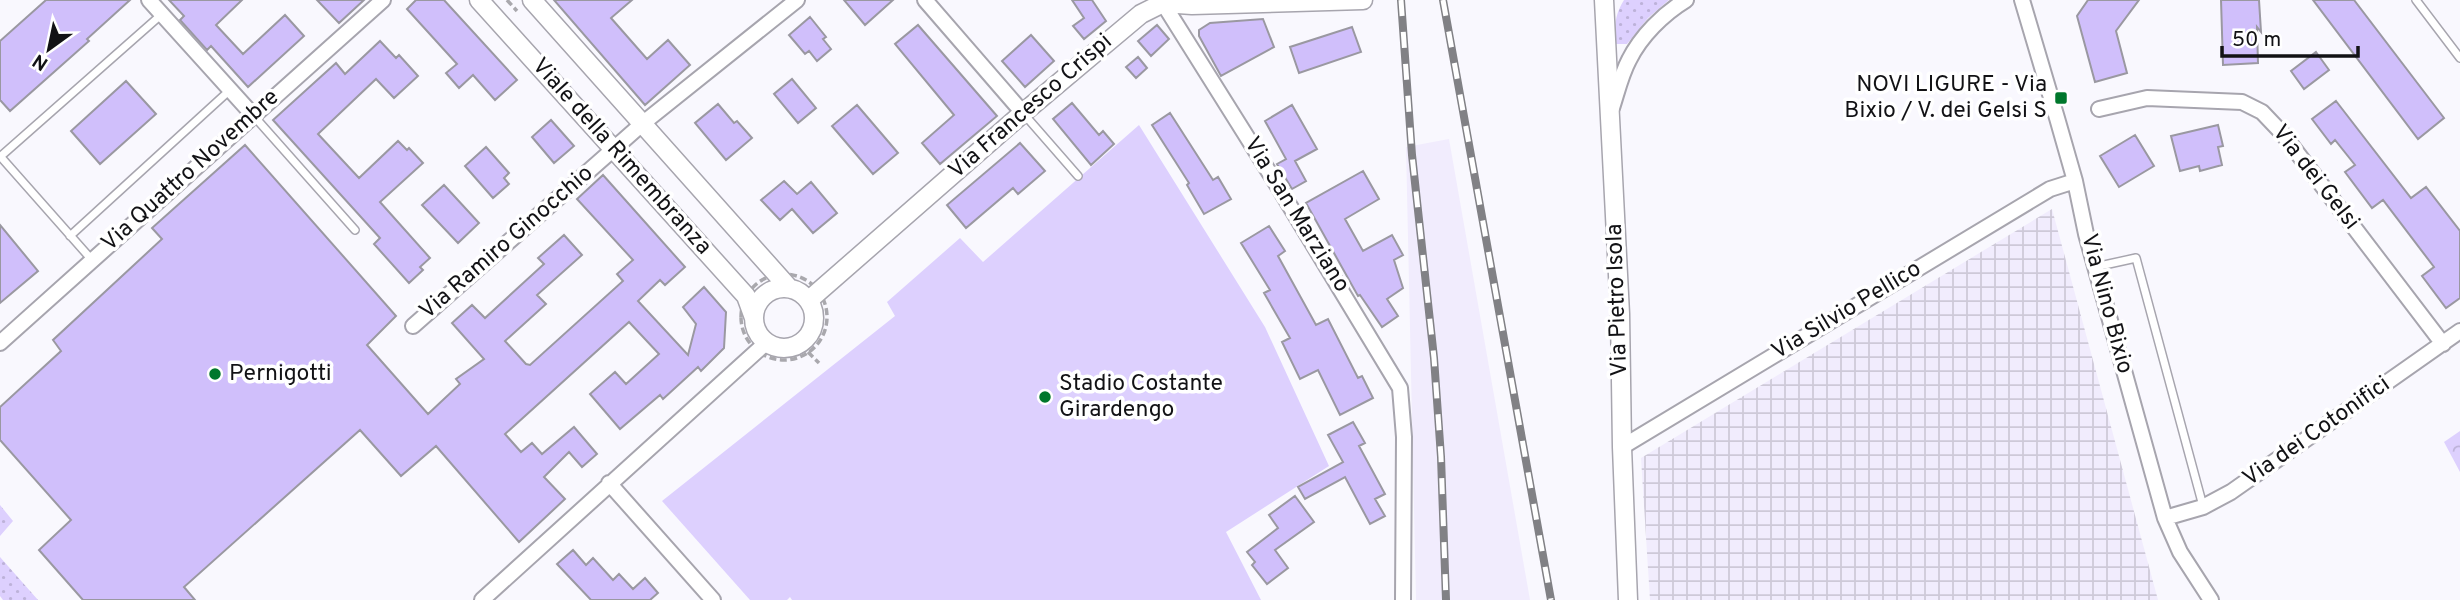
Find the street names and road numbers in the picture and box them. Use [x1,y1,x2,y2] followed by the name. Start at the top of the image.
[943,28,1119,186] street label: Via Francesco Crispi
[525,53,717,261] street label: Viale della Rimembranza
[96,84,286,258] street label: Via Quattro Novembre
[2265,120,2365,236] street label: Via dei Gelsi
[1237,132,1355,298] street label: Via San Marziano
[414,160,600,326] street label: Via Ramiro Ginocchio
[1601,223,1635,377] street label: Via Pietro Isola
[2073,231,2139,377] street label: Via Nino Bixio
[1767,255,1927,367] street label: Via Silvio Pellico
[2238,370,2396,494] street label: Via dei Cotonifici

